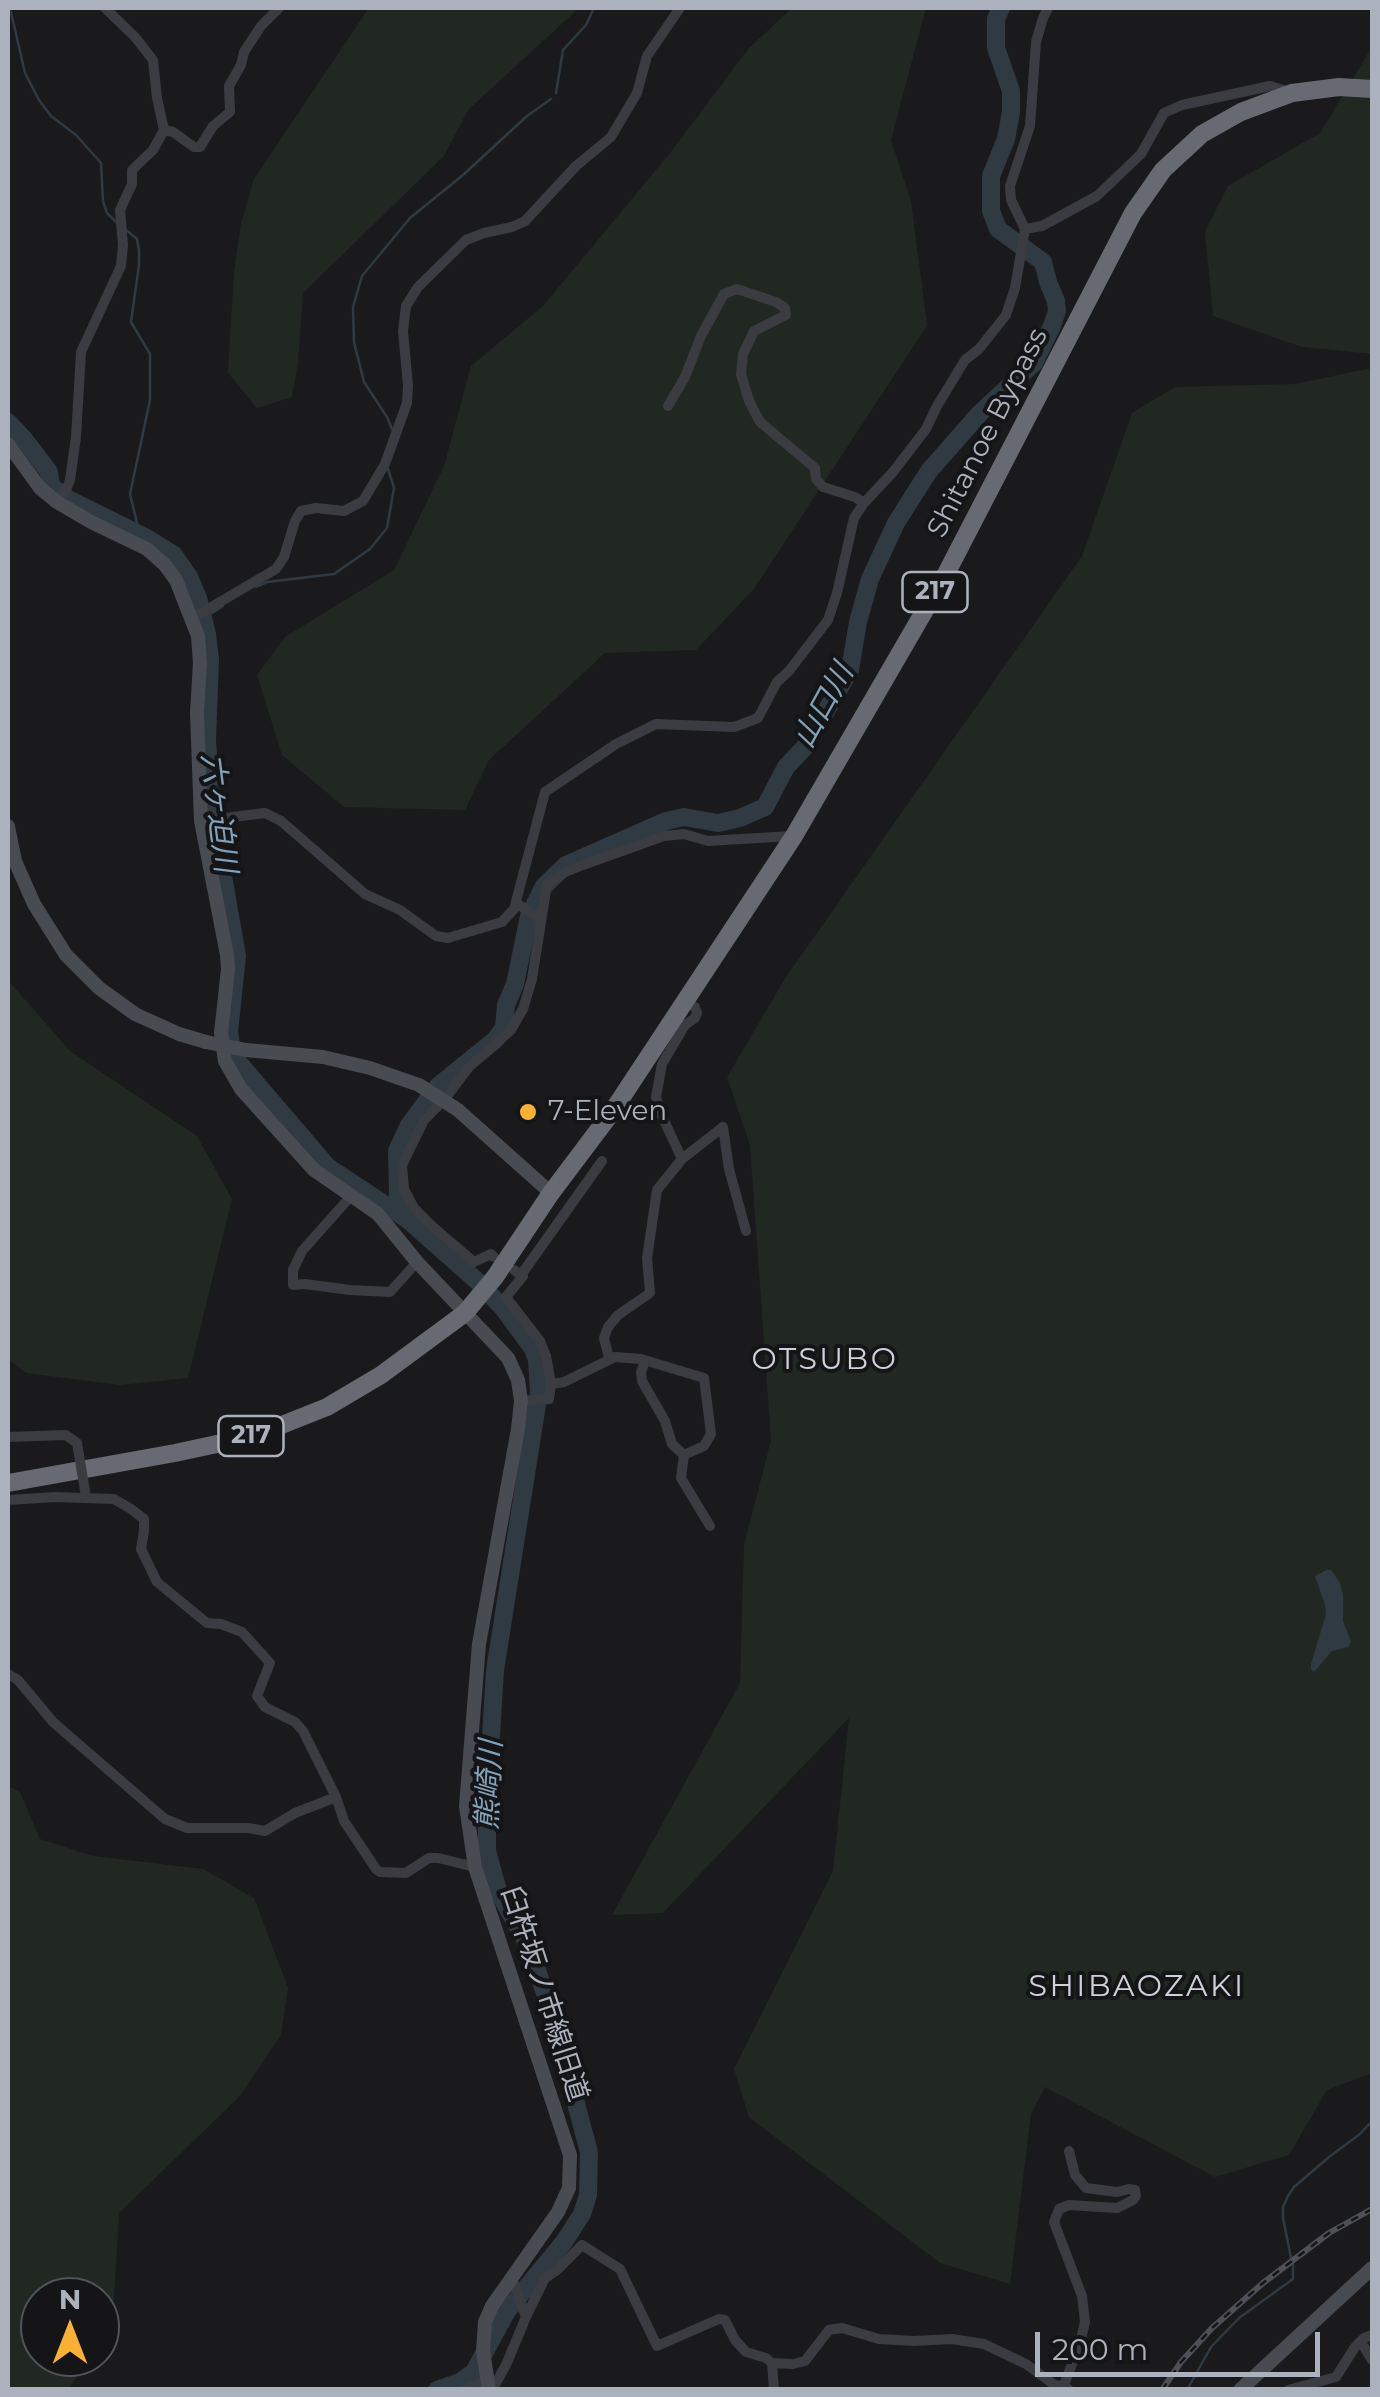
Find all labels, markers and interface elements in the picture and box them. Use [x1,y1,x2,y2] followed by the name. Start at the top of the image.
[921,323,1055,543] street label: Shitanoe Bypass
[902,572,968,612] road number: 217
[786,658,862,754] water label: 山口川
[193,751,243,875] water label: 六ヶ迫川
[548,1095,667,1129] place label: 7-Eleven
[517,1101,539,1123] marker: 7-Eleven
[752,1342,898,1378] district label: OTSUBO
[218,1416,284,1456] road number: 217
[470,1739,510,1831] water label: 熊崎川
[493,1882,595,2106] street label: 臼杵坂ノ市線旧道
[1029,1969,1245,2005] district label: SHIBAOZAKI
[20,2277,120,2377] north arrow
[59,2282,81,2316] text: N
[1040,2312,1325,2374] scale bar
[1052,2331,1148,2368] text: 200 m

